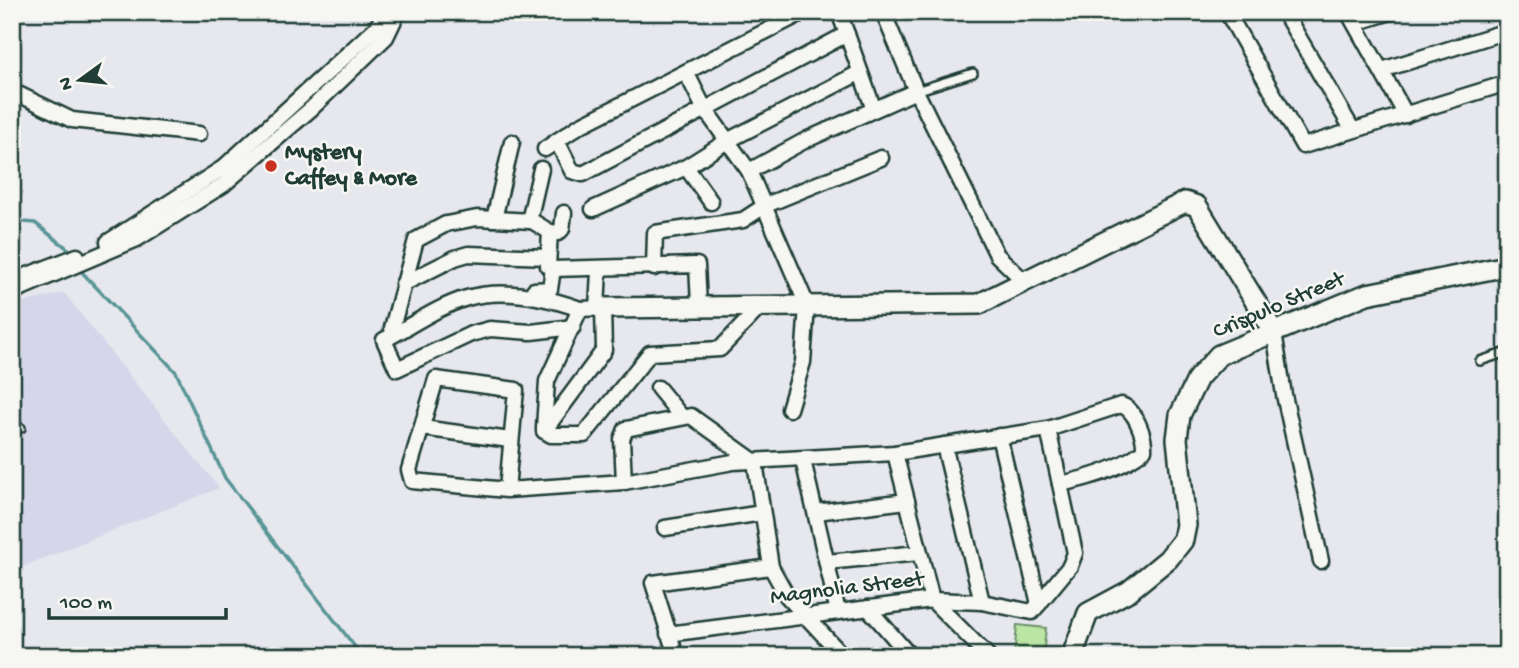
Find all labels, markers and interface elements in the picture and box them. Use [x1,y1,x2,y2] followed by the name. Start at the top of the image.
[46,46,116,116] north arrow
[54,75,80,92] text: N
[285,140,418,193] place label: Mystery Caffey & More
[263,158,279,174] marker: Mystery Caffey & More
[1209,266,1350,346] street label: Crispulo Street
[769,566,927,612] street label: Magnolia Street
[49,577,226,621] scale bar
[59,592,112,617] text: 100 m

